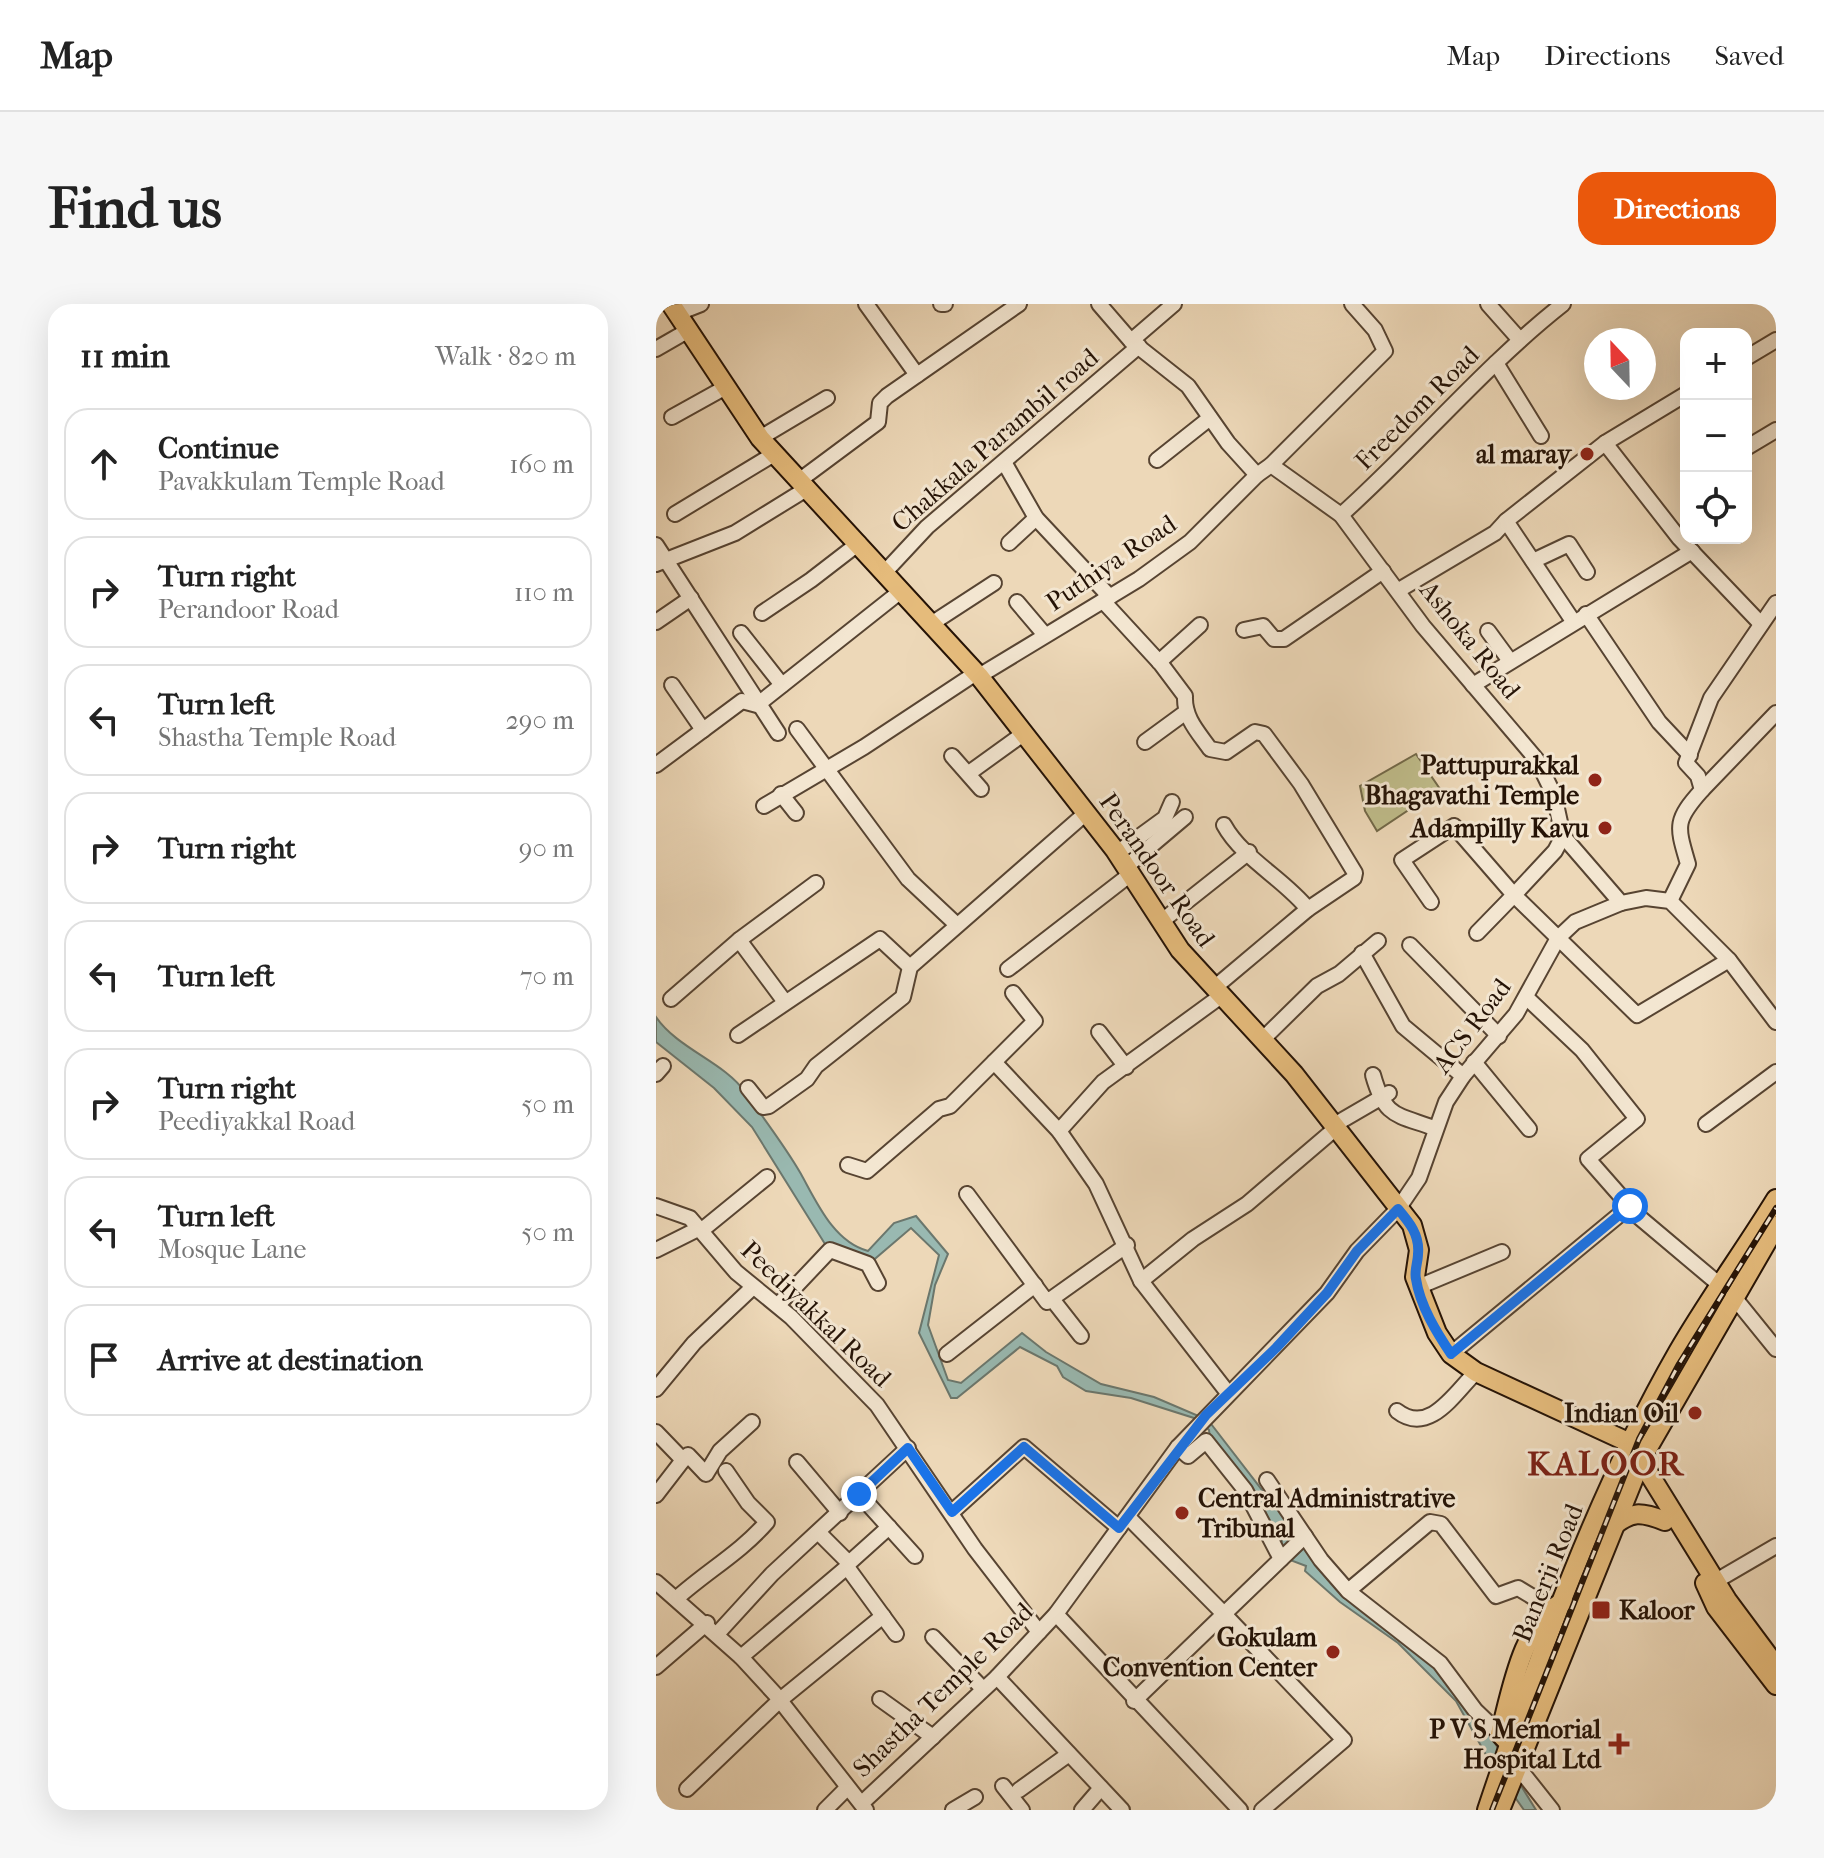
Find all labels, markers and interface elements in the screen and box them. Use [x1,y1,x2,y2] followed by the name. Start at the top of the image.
[40,33,113,78] text: Map
[1447,39,1500,72] text: Map
[1544,39,1671,72] text: Directions
[1715,39,1784,72] text: Saved
[1578,172,1776,245] button: Directions
[48,176,222,241] text: Find us
[1584,328,1656,400] north arrow
[1680,328,1752,544] map controls
[1680,328,1752,400] button: +
[80,336,170,376] text: 11 min
[1348,339,1486,477] street label: Freedom Road
[435,341,576,372] text: Walk · 820 m
[885,341,1105,538] street label: Chakkala Parambil road
[1680,400,1752,472] button: −
[158,431,279,466] text: Continue
[1476,439,1573,470] place label: al maray
[82,442,126,486] icon: ahead
[1578,445,1596,463] marker: al maray
[509,449,574,480] text: 160 m
[158,466,445,497] text: Pavakkulam Temple Road
[1680,472,1752,544] button: locate
[1040,508,1183,618] street label: Puthiya Road
[158,559,296,594] text: Turn right
[82,570,126,614] icon: right
[1412,574,1527,706] street label: Ashoka Road
[514,577,574,608] text: 110 m
[158,594,339,625] text: Perandoor Road
[158,687,275,722] text: Turn left
[82,698,126,742] icon: left
[505,705,574,736] text: 290 m
[158,722,396,753] text: Shastha Temple Road
[1365,750,1580,811] place label: Pattupurakkal Bhagavathi Temple
[1586,771,1604,789] marker: Pattupurakkal Bhagavathi Temple
[1092,787,1222,954] street label: Perandoor Road
[1409,813,1589,844] place label: Adampilly Kavu
[1596,819,1614,837] marker: Adampilly Kavu
[82,826,126,870] icon: right
[158,831,296,866] text: Turn right
[519,833,574,864] text: 90 m
[82,954,126,998] icon: left
[158,959,275,994] text: Turn left
[520,961,574,992] text: 70 m
[1426,972,1518,1080] street label: ACS Road
[158,1071,296,1106] text: Turn right
[82,1082,126,1126] icon: right
[521,1089,574,1120] text: 50 m
[158,1106,355,1137] text: Peediyakkal Road
[1612,1188,1648,1224] route start
[158,1199,275,1234] text: Turn left
[82,1210,126,1254] icon: left
[521,1217,574,1248] text: 50 m
[158,1234,306,1265] text: Mosque Lane
[734,1234,898,1394] street label: Peediyakkal Road
[82,1338,126,1382] icon: arrive
[158,1343,423,1378] text: Arrive at destination
[1564,1398,1680,1429] place label: Indian Oil
[1686,1404,1704,1422] marker: Indian Oil
[1527,1444,1685,1484] district label: KALOOR
[841,1476,877,1512] route end
[1197,1483,1455,1544] place label: Central Administrative Tribunal
[1506,1499,1590,1647] street label: Banerji Road
[1173,1504,1191,1522] marker: Central Administrative Tribunal
[1619,1595,1695,1626] place label: Kaloor
[847,1596,1040,1784] street label: Shastha Temple Road
[1590,1599,1612,1621] marker: Kaloor
[1103,1622,1318,1683] place label: Gokulam Convention Center
[1324,1643,1342,1661] marker: Gokulam Convention Center
[1429,1714,1602,1775] place label: P V S Memorial Hospital Ltd
[1608,1733,1630,1755] marker: P V S Memorial Hospital Ltd

